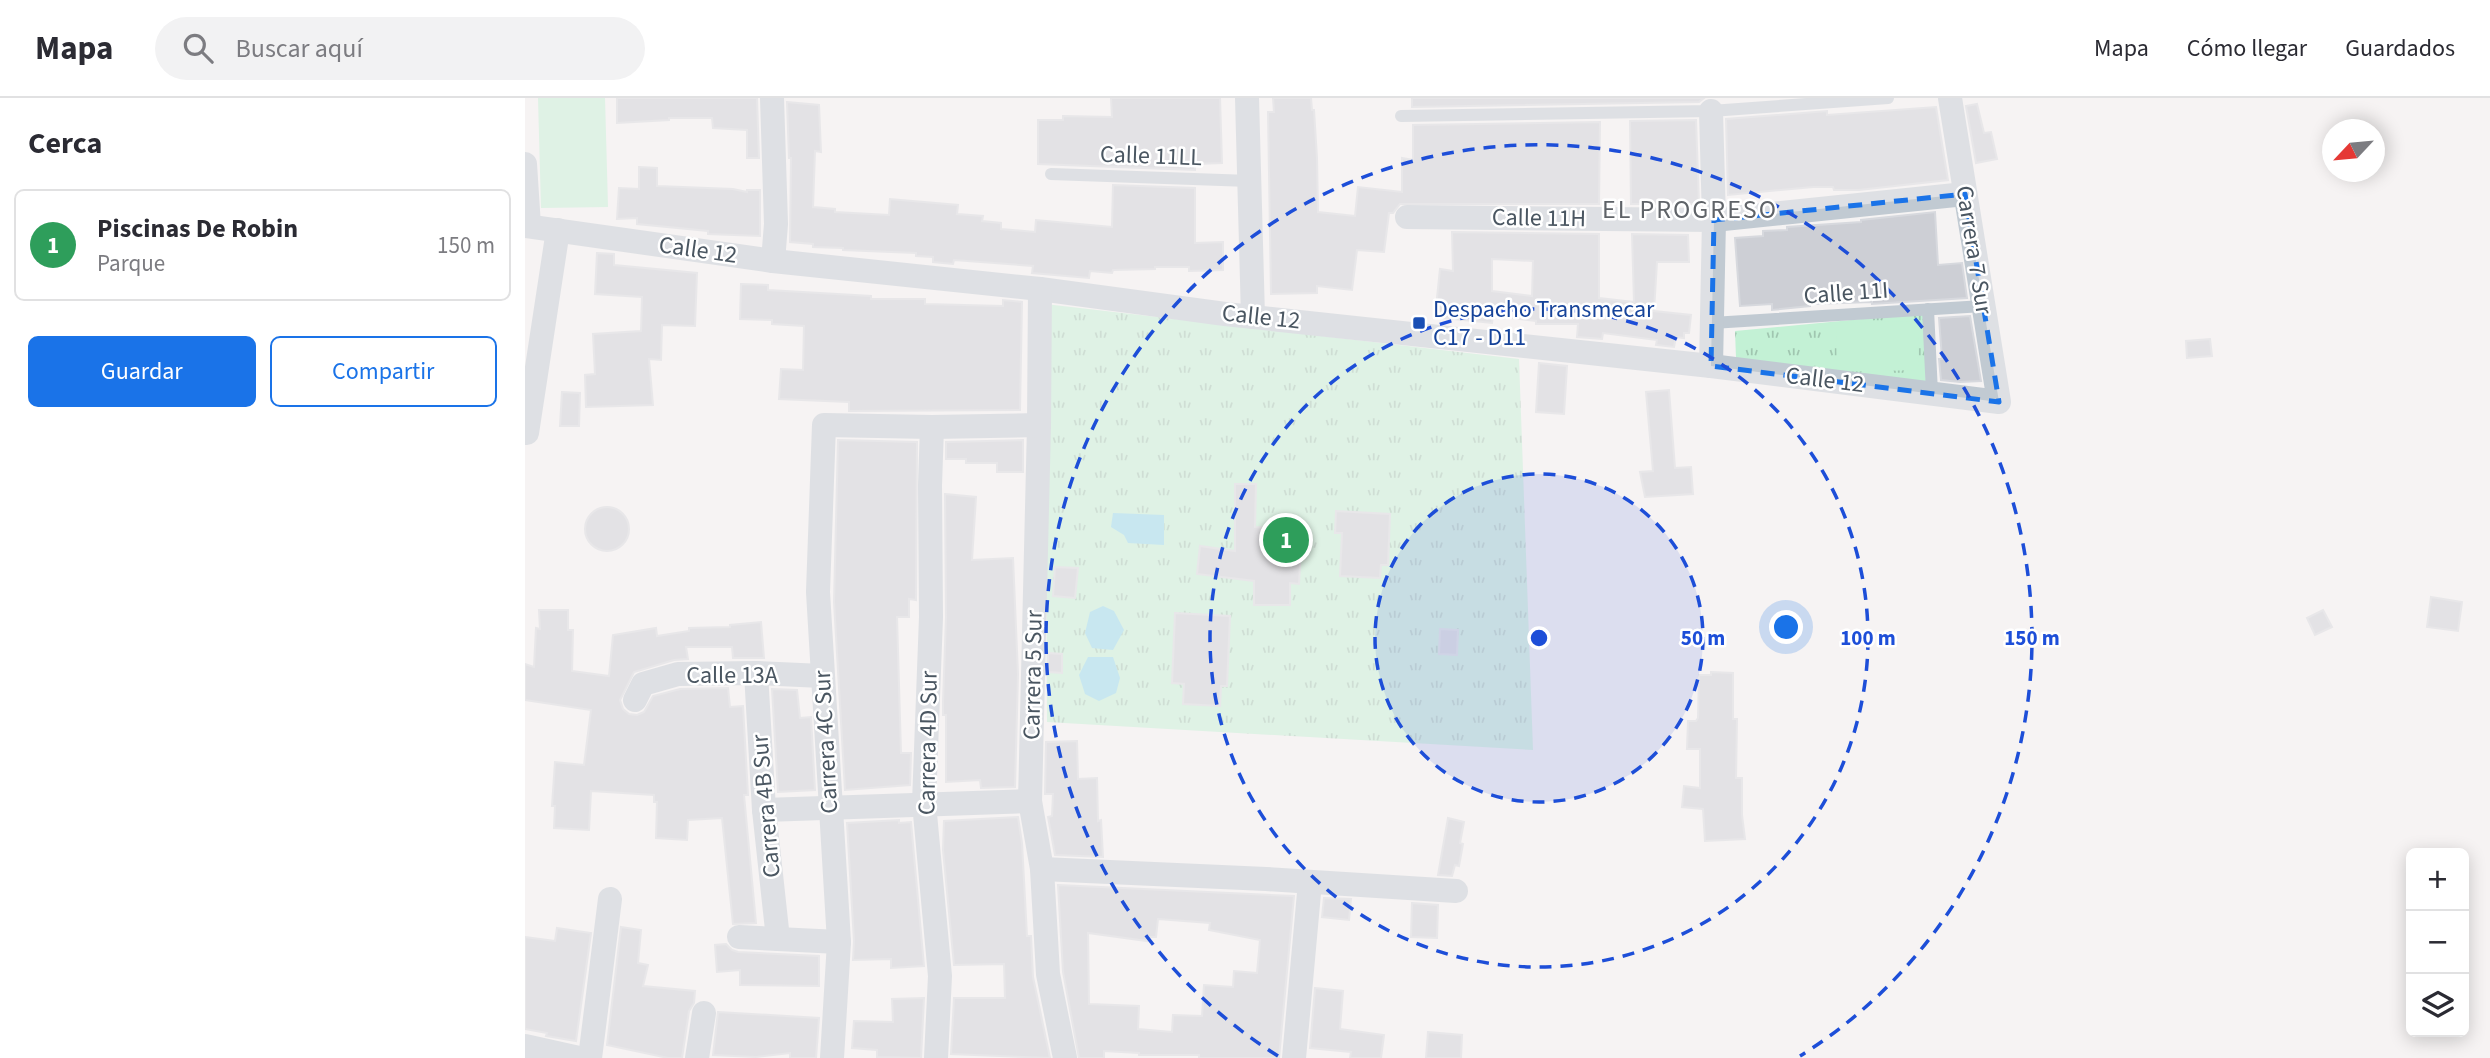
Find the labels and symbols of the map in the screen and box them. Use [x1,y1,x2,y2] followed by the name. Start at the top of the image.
[2322,119,2385,182] north arrow
[1099,137,1203,175] street label: Calle 11LL
[1947,183,2002,317] street label: Carrera 7 Sur
[1602,191,1778,228] district label: EL PROGRESO
[1492,200,1586,236] street label: Calle 11H
[657,227,739,273] street label: Calle 12
[1802,273,1890,313] street label: Calle 11I
[1433,292,1655,355] place label: Despacho Transmecar C17 - D11
[1220,295,1302,339] street label: Calle 12
[1411,315,1427,331] marker: Despacho Transmecar C17 - D11
[1784,358,1866,402] street label: Calle 12
[1263,514,1309,566] pin: 1
[1014,609,1052,740] street label: Carrera 5 Sur
[1769,610,1803,644] your location
[1681,623,1725,653] text: 50 m
[1840,623,1896,653] text: 100 m
[2004,623,2060,653] text: 150 m
[1527,626,1551,650] centre of rings
[686,658,778,693] street label: Calle 13A
[805,669,847,815] street label: Carrera 4C Sur
[909,670,947,816] street label: Carrera 4D Sur
[742,732,790,879] street label: Carrera 4B Sur

